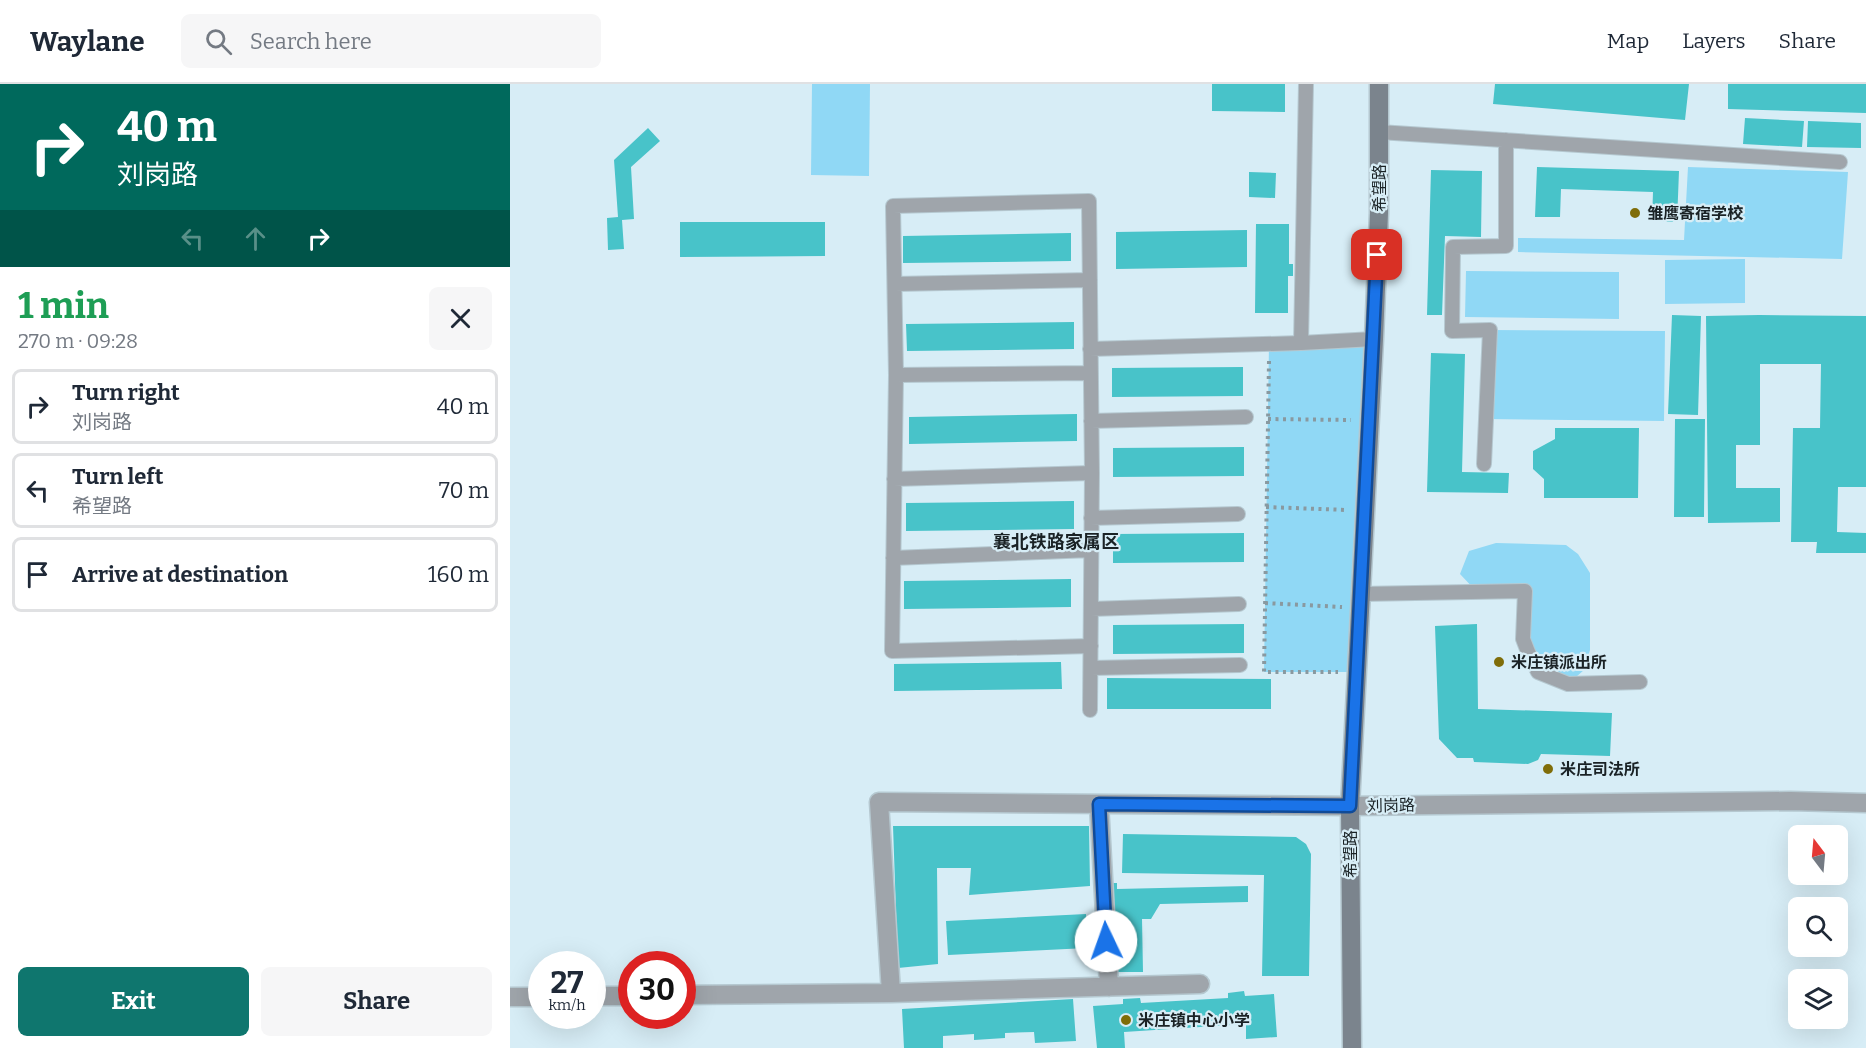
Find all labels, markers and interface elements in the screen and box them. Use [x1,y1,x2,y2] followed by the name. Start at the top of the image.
[181,14,601,68] search box
[30,25,145,58] text: Waylane
[202,25,235,58] icon: search
[250,28,372,55] text: Search here
[1607,28,1649,54] text: Map
[1682,28,1746,54] text: Layers
[1779,28,1836,54] text: Share
[117,102,217,152] text: 40 m
[18,108,96,186] icon: right
[117,159,198,191] text: 刘岗路
[1370,164,1389,212] street label: 希望路
[1647,204,1744,223] place label: 雏鹰寄宿学校
[1628,206,1642,220] marker: 雏鹰寄宿学校
[176,222,209,255] icon: left
[239,222,272,255] icon: ahead
[302,222,335,255] icon: right
[1351,229,1402,280] pin
[1360,238,1393,271] icon: arrive
[18,284,109,328] text: 1 min
[429,287,492,350] button: close
[18,329,138,353] text: 270 m · 09:28
[72,379,180,406] text: Turn right
[21,390,54,423] icon: right
[437,393,489,420] text: 40 m
[72,410,132,434] text: 刘岗路
[72,463,164,490] text: Turn left
[21,474,54,507] icon: left
[439,477,489,504] text: 70 m
[72,494,132,518] text: 希望路
[993,531,1119,553] district label: 襄北铁路家属区
[21,558,54,591] icon: arrive
[72,561,288,588] text: Arrive at destination
[428,561,489,588] text: 160 m
[1511,653,1607,672] place label: 米庄镇派出所
[1492,655,1506,669] marker: 米庄镇派出所
[1560,760,1640,779] place label: 米庄司法所
[1541,762,1555,776] marker: 米庄司法所
[1367,796,1415,815] street label: 刘岗路
[1788,825,1848,885] north arrow
[1788,825,1848,1029] map controls
[1341,830,1360,878] street label: 希望路
[1788,897,1848,957] button: search
[1074,909,1138,973] position arrow
[618,951,696,1029] speed limit sign: 30
[551,965,583,1001] text: 27
[18,967,249,1036] button: Exit
[261,967,492,1036] button: Share
[1788,969,1848,1029] button: layers
[548,996,586,1014] text: km/h
[1138,1011,1250,1030] place label: 米庄镇中心小学
[1119,1013,1133,1027] marker: 米庄镇中心小学

